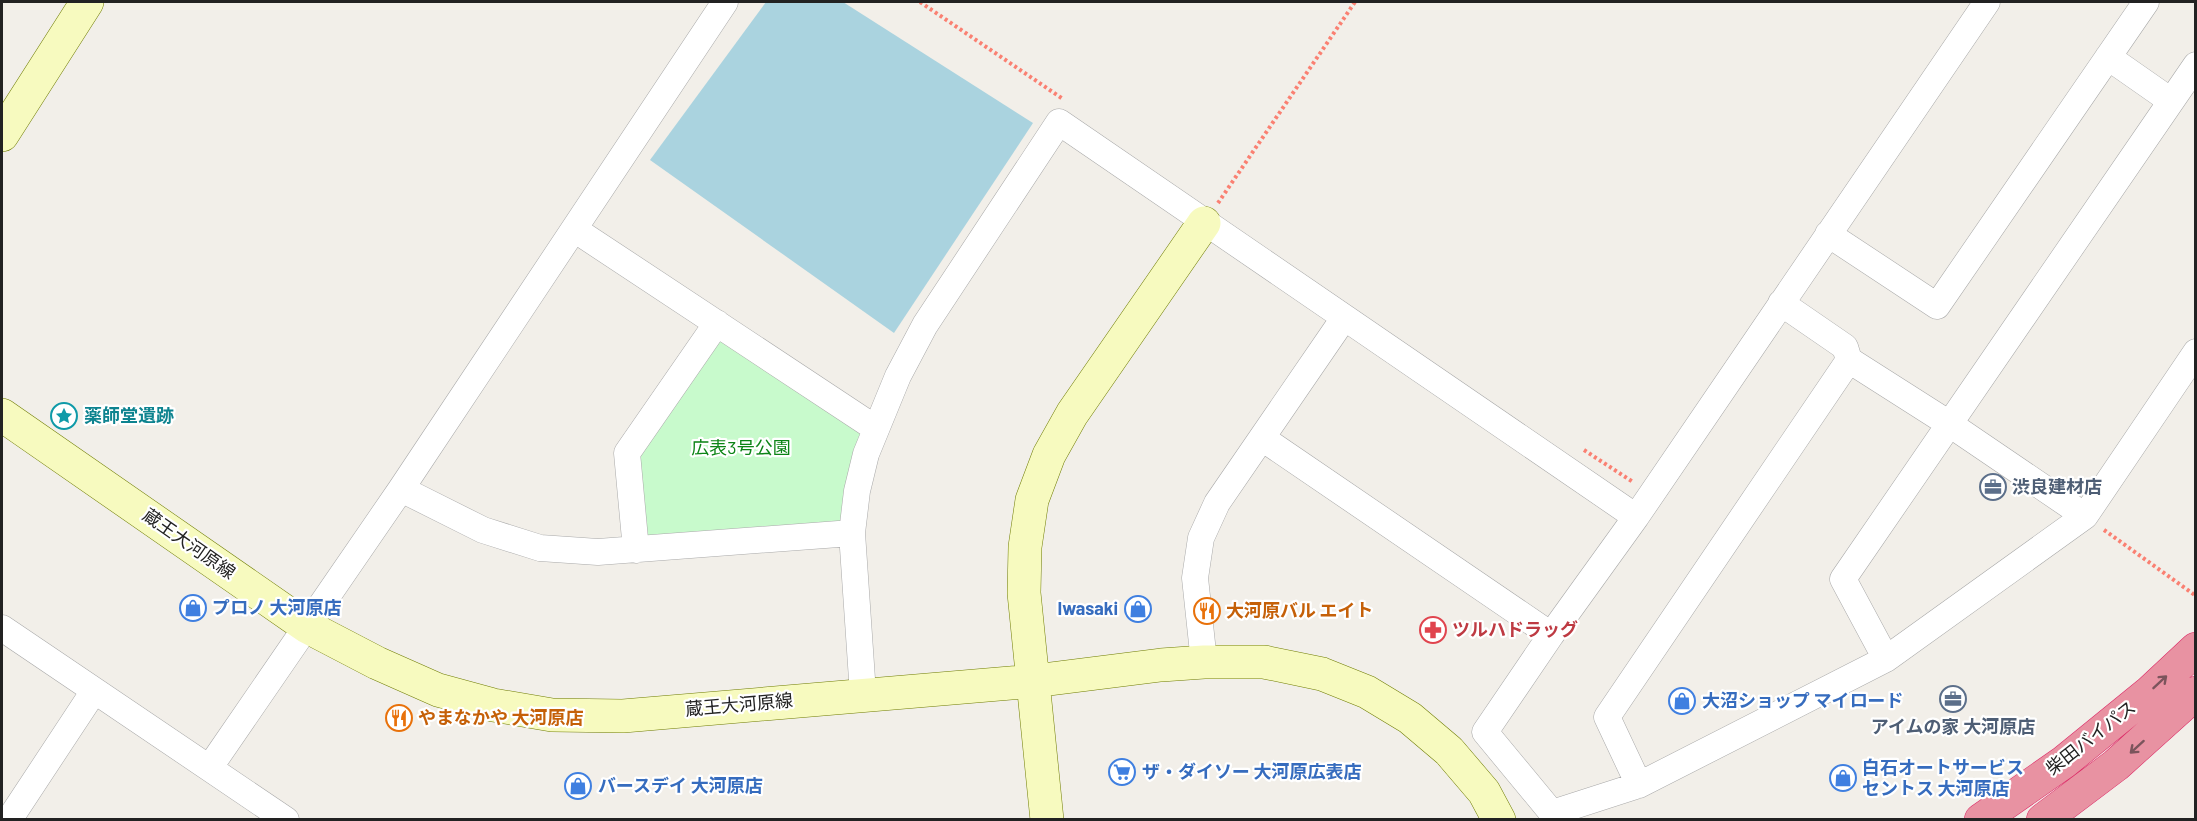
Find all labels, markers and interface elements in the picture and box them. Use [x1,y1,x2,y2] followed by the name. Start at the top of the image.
[49,401,79,431] place icon: 薬師堂遺跡
[84,404,174,426] place label: 薬師堂遺跡
[691,436,791,458] park label: 広表3号公園
[1978,472,2008,502] office icon: 渋良建材店
[2012,475,2102,497] place label: 渋良建材店
[139,503,240,583] street label: 蔵王大河原線
[178,593,208,623] shop icon: プロノ 大河原店
[1123,594,1153,624] shop icon: Iwasaki
[212,596,342,618] place label: プロノ 大河原店
[1192,596,1222,626] restaurant icon: 大河原バル エイト
[1057,597,1118,619] place label: Iwasaki
[1226,599,1374,621] place label: 大河原バル エイト
[1418,615,1448,645] pharmacy icon: ツルハドラッグ
[1452,618,1578,640] place label: ツルハドラッグ
[2153,675,2168,689] one-way arrow
[1938,684,1968,714] office icon: アイムの家 大河原店
[1667,686,1697,716] shop icon: 大沼ショップ マイロード
[684,688,794,720] street label: 蔵王大河原線
[1702,689,1904,711] place label: 大沼ショップ マイロード
[2041,695,2140,779] street label: 柴田バイパス
[384,703,414,733] restaurant icon: やまなかや 大河原店
[418,706,584,728] place label: やまなかや 大河原店
[1871,715,2035,737] place label: アイムの家 大河原店
[2130,740,2145,754] one-way arrow
[1862,756,2024,799] place label: 白石オートサービス セントス 大河原店
[1107,757,1137,787] supermarket icon: ザ・ダイソー 大河原広表店
[1142,760,1362,782] place label: ザ・ダイソー 大河原広表店
[1828,763,1858,793] shop icon: 白石オートサービス セントス 大河原店
[563,771,593,801] shop icon: バースデイ 大河原店
[598,774,763,796] place label: バースデイ 大河原店

